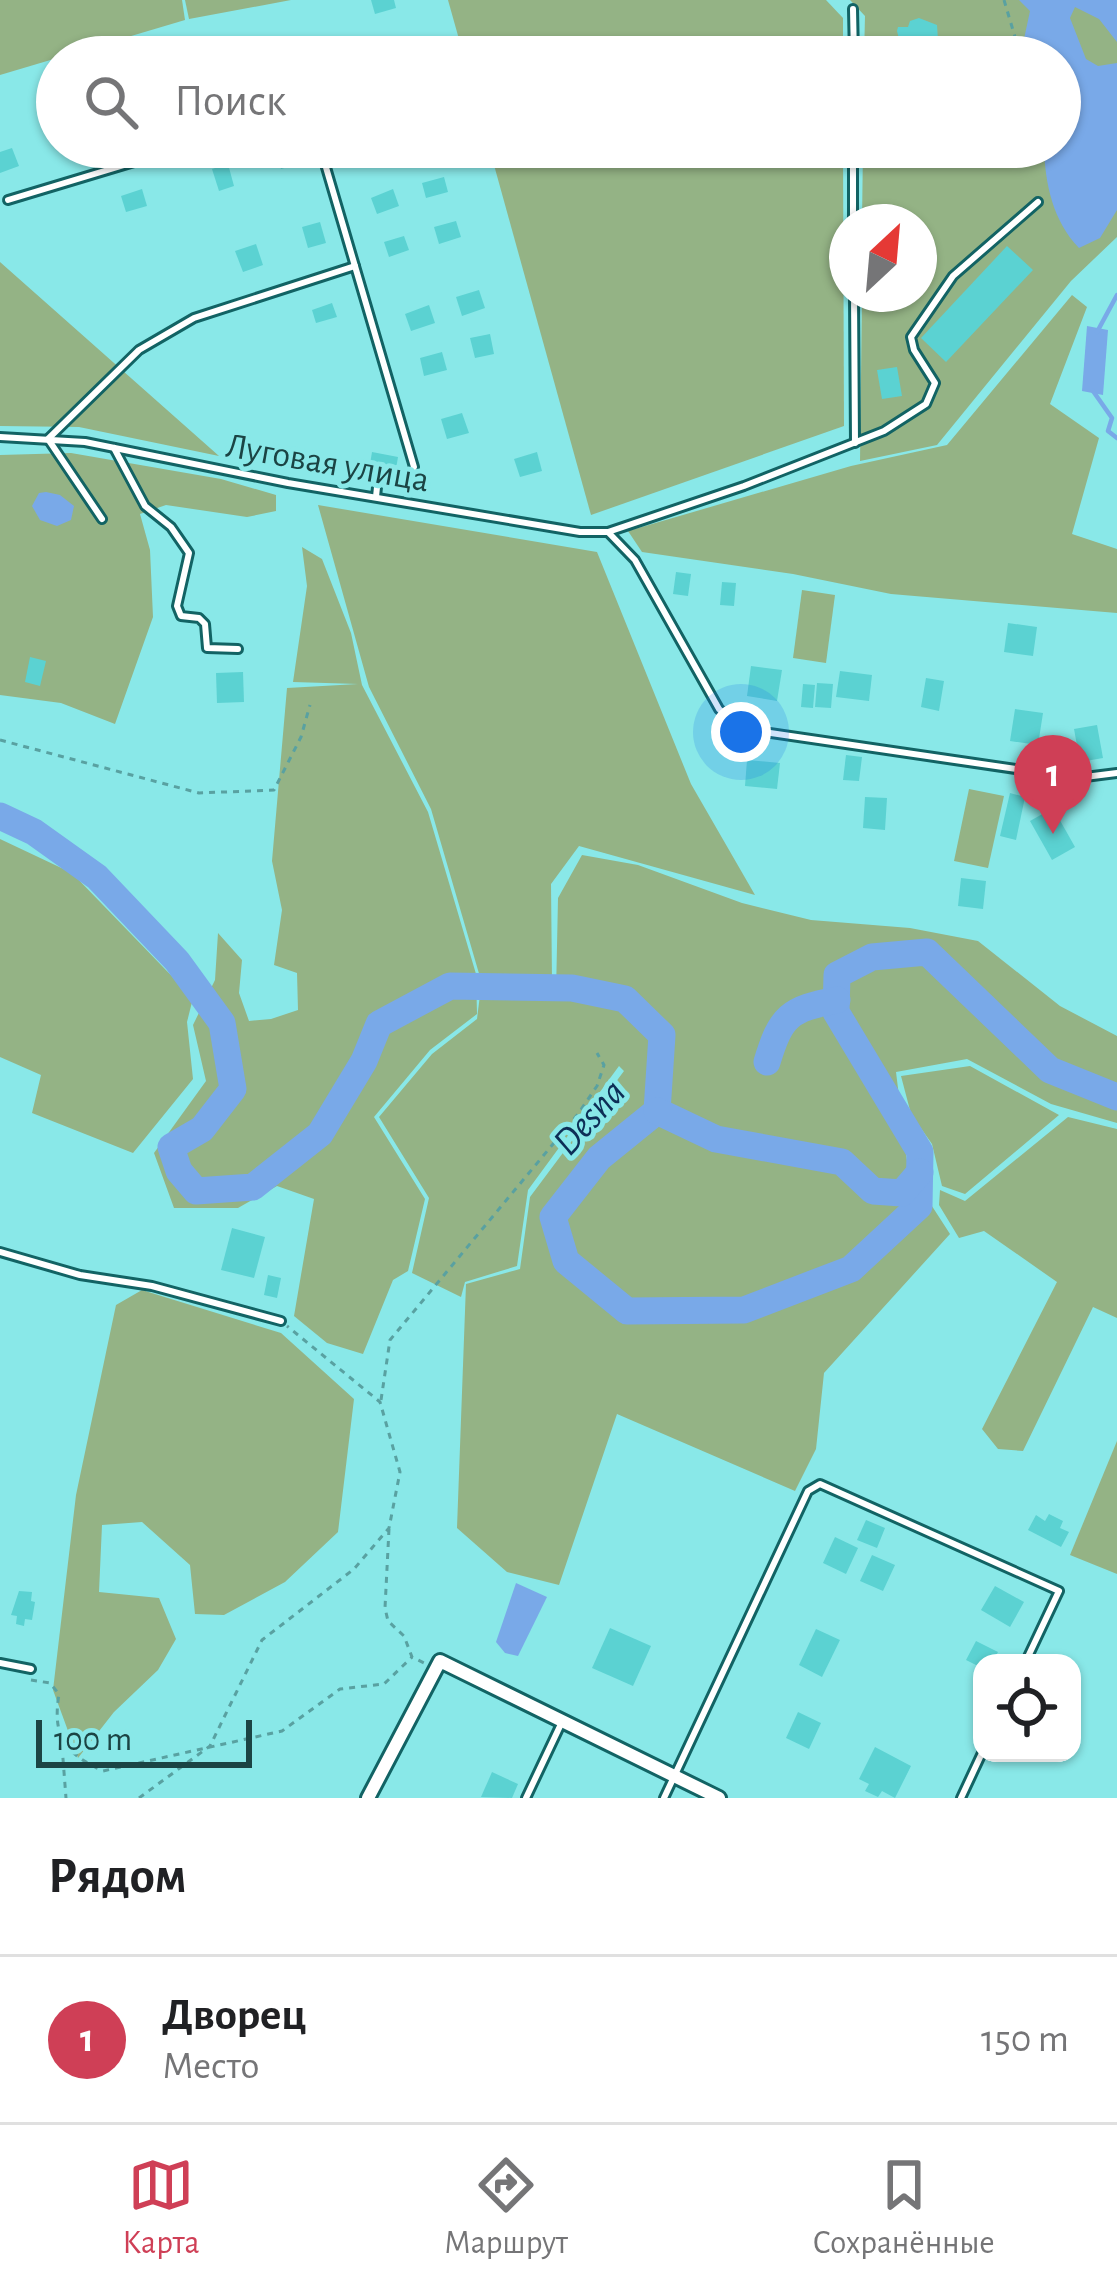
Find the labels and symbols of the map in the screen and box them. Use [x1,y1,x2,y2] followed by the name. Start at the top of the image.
[829,204,937,312] north arrow
[223,427,432,499] street label: Луговая улица
[711,702,771,762] your location
[1014,735,1092,834] pin: 1
[546,1072,633,1163] water label: Desna
[36,1714,252,1767] scale bar

